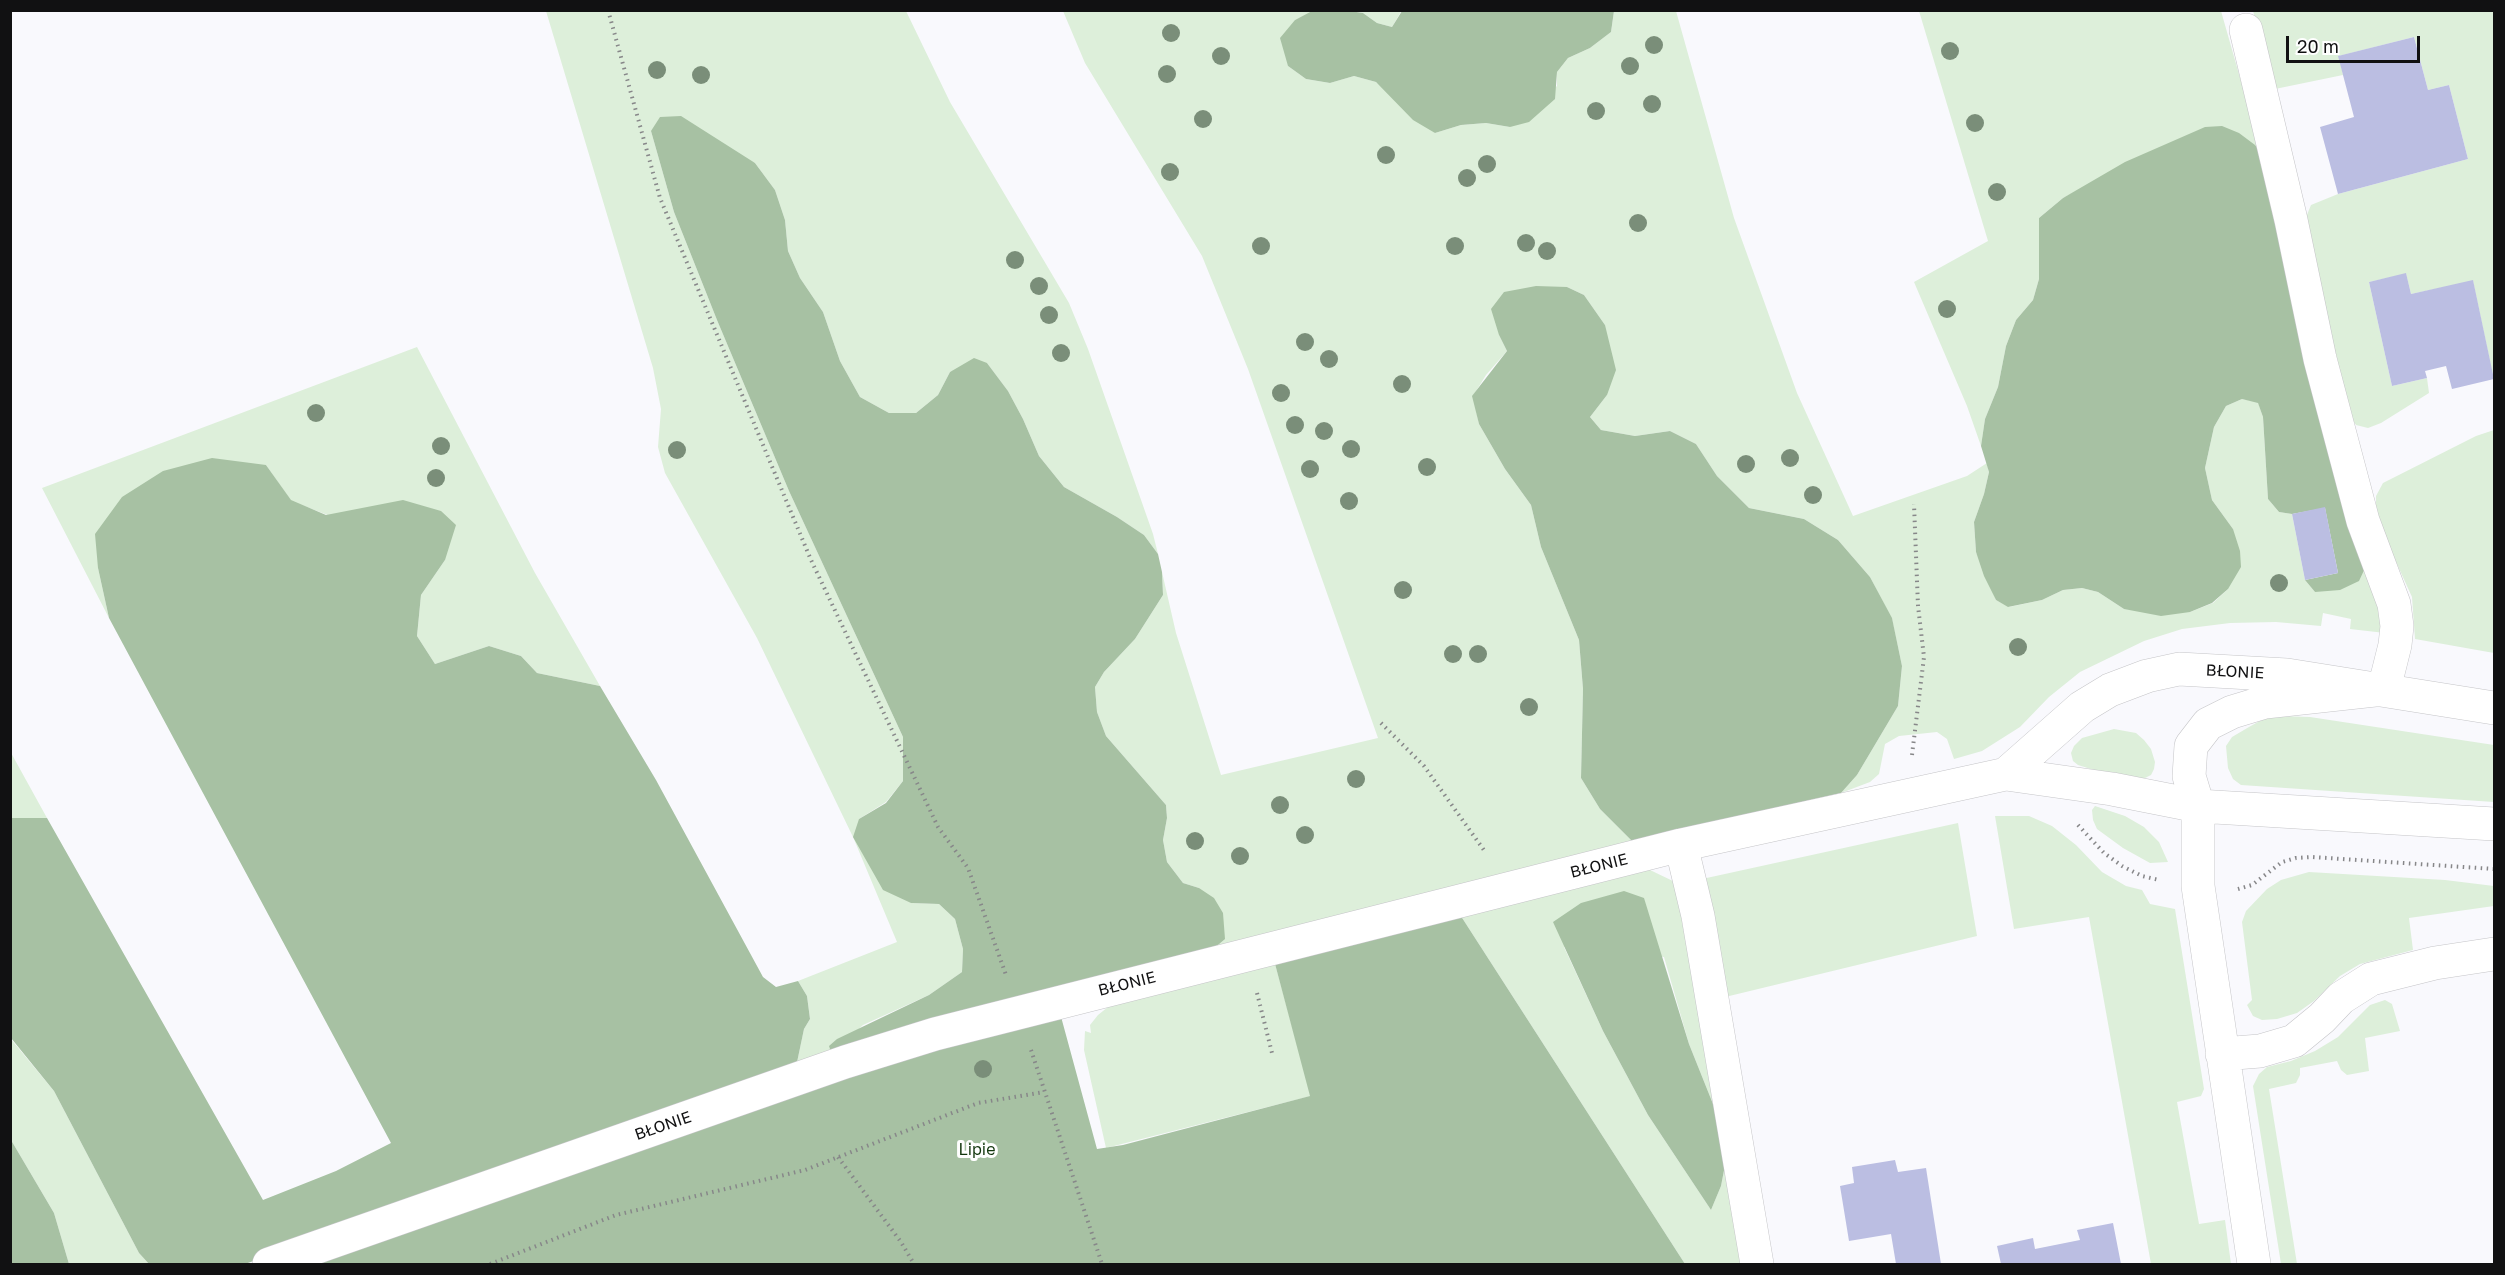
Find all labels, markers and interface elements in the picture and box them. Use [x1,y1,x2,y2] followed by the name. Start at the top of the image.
[2289,24,2422,62] scale bar
[2297,35,2339,57] text: 20 m
[2205,661,2265,683] street label: BŁONIE
[1568,850,1630,882] street label: BŁONIE
[1096,968,1158,1000] street label: BŁONIE
[632,1107,694,1145] street label: BŁONIE
[959,1140,995,1160] park label: Lipie

